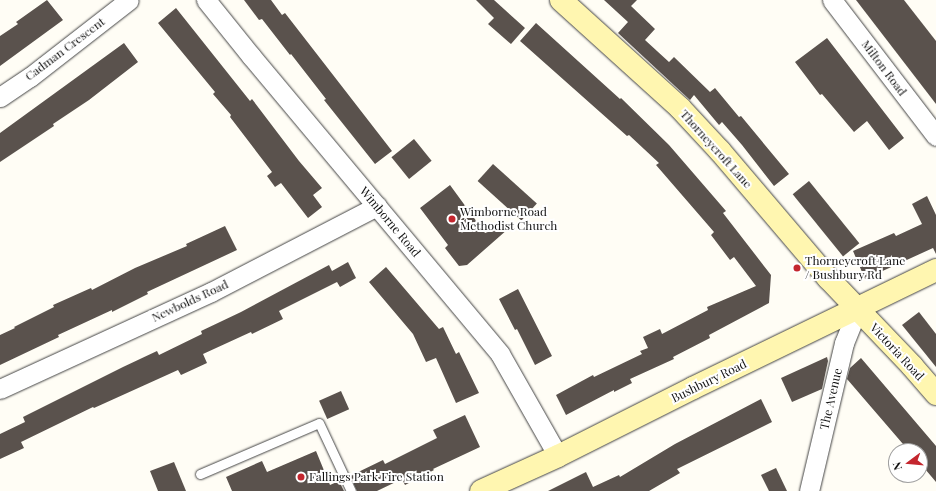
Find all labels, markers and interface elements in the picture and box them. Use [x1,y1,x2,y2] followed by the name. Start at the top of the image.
[22,14,108,84] street label: Cadman Crescent
[858,37,910,99] street label: Milton Road
[677,107,755,191] street label: Thorneycroft Lane
[357,184,423,260] street label: Wimborne Road
[460,205,558,233] place label: Wimborne Road Methodist Church
[447,214,457,224] marker: Wimborne Road Methodist Church
[805,254,905,282] place label: Thorneycroft Lane / Bushbury Rd
[792,263,802,273] marker: Thorneycroft Lane / Bushbury Rd
[149,277,231,325] street label: Newbolds Road
[867,321,927,383] street label: Victoria Road
[669,356,749,406] street label: Bushbury Road
[817,367,845,431] street label: The Avenue
[888,443,928,483] north arrow
[889,460,905,472] text: N
[309,470,444,484] place label: Fallings Park Fire Station
[296,472,306,482] marker: Fallings Park Fire Station

